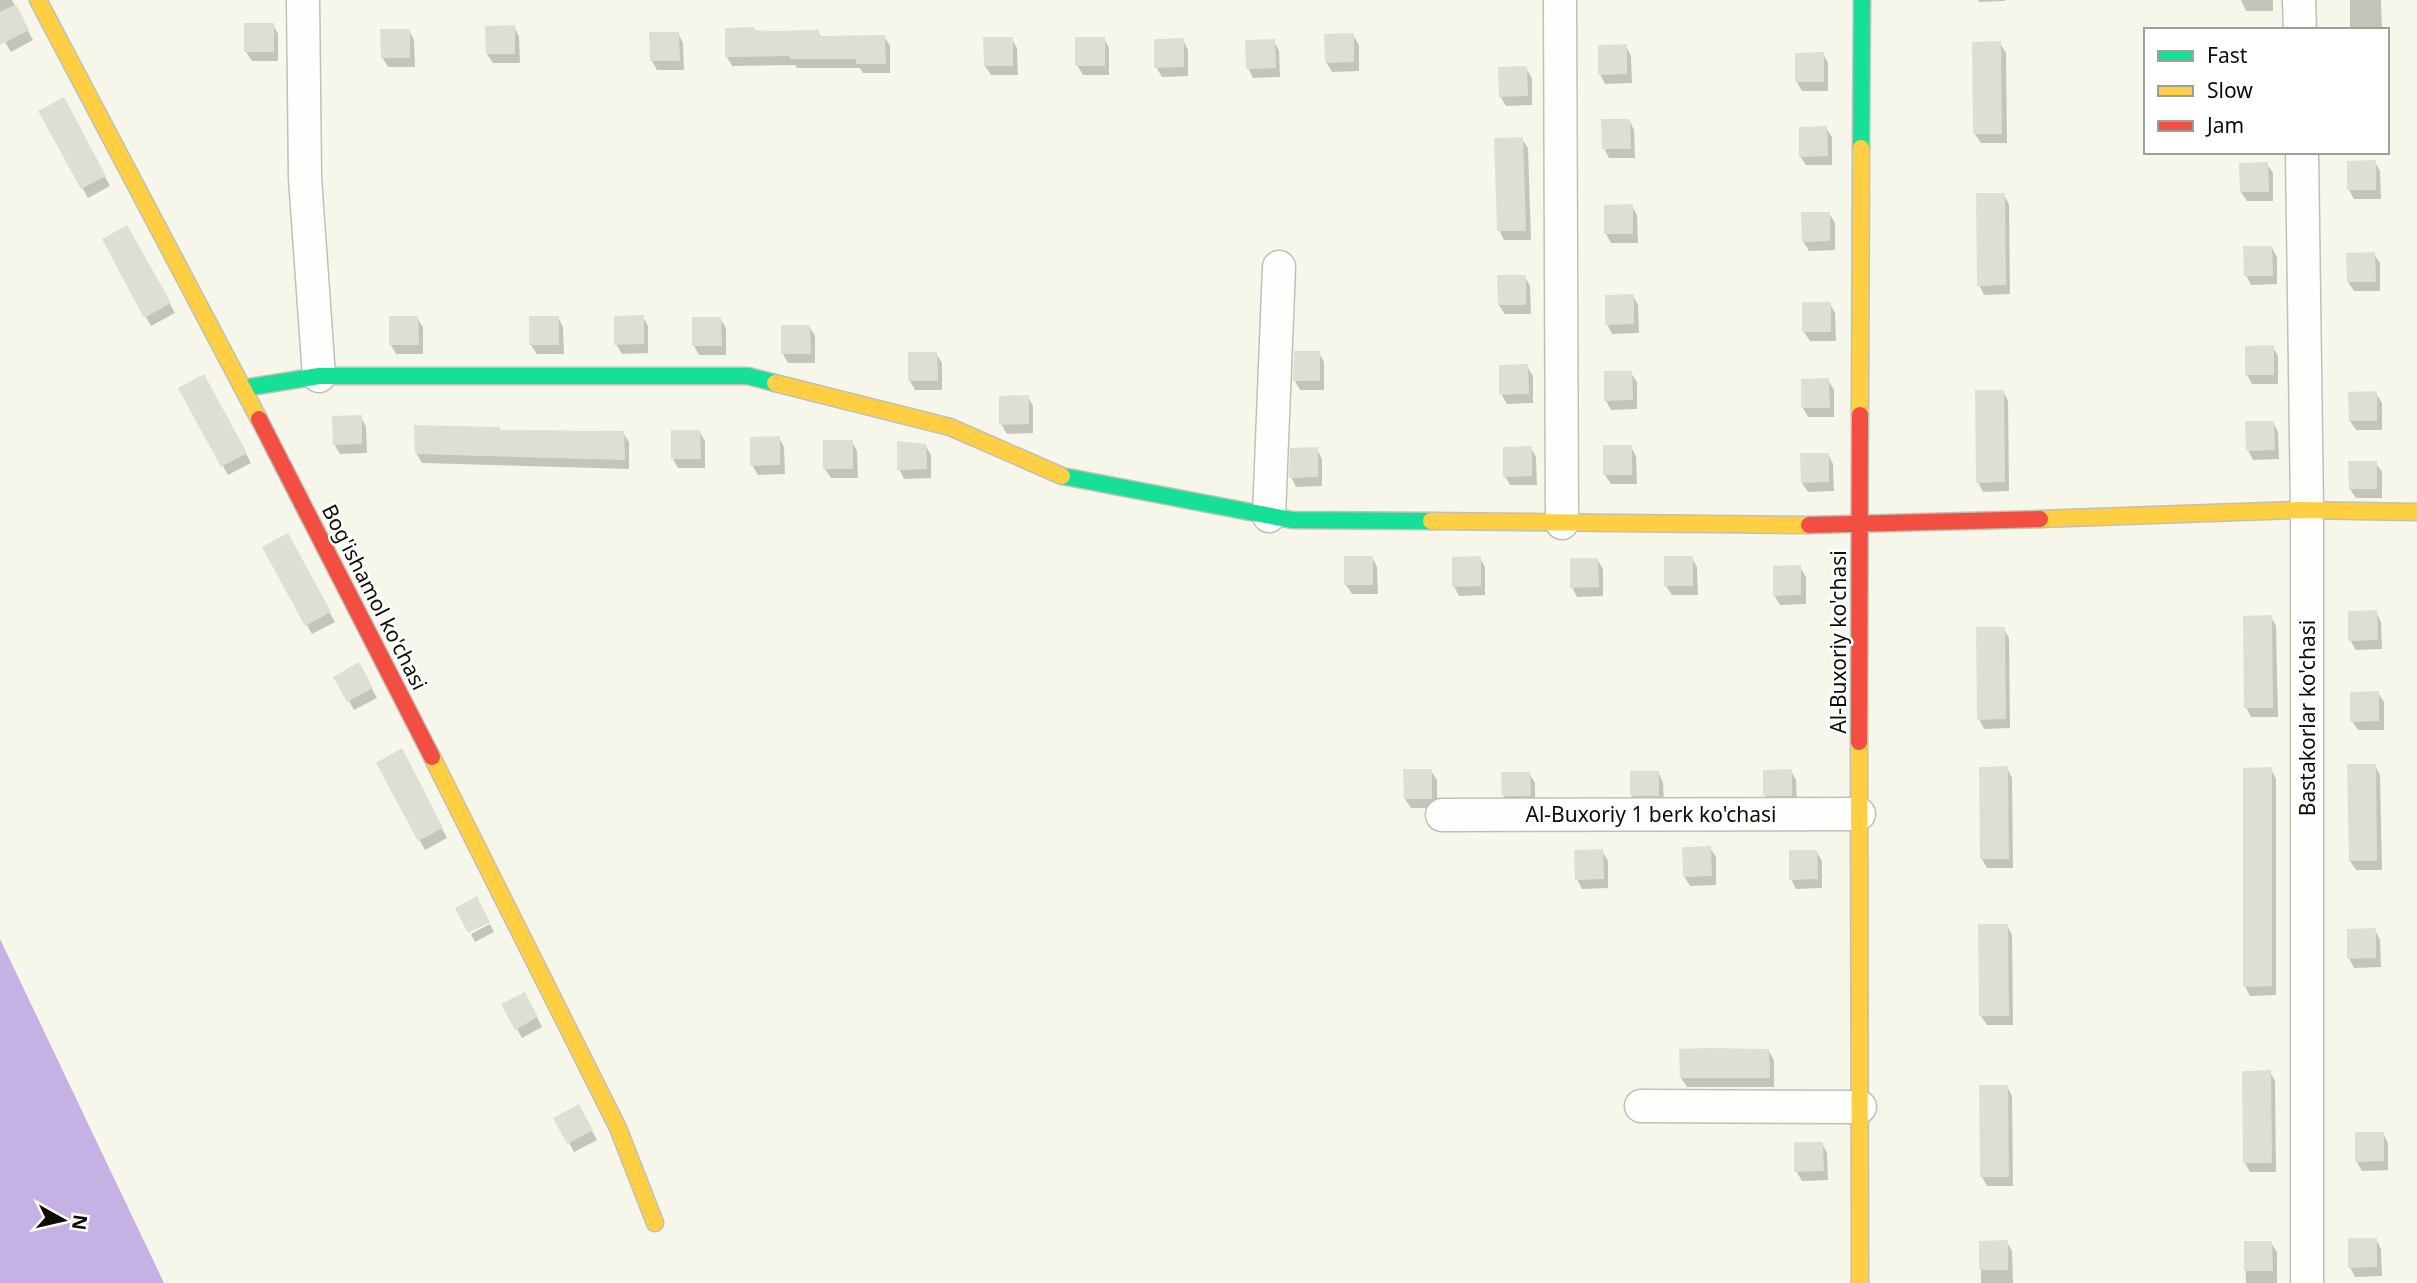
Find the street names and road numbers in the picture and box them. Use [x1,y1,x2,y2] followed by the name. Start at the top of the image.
[316,499,434,695] street label: Bog'ishamol ko'chasi
[1824,550,1852,734] street label: Al-Buxoriy ko'chasi
[2293,620,2321,816] street label: Bastakorlar ko'chasi
[1526,800,1776,828] street label: Al-Buxoriy 1 berk ko'chasi

